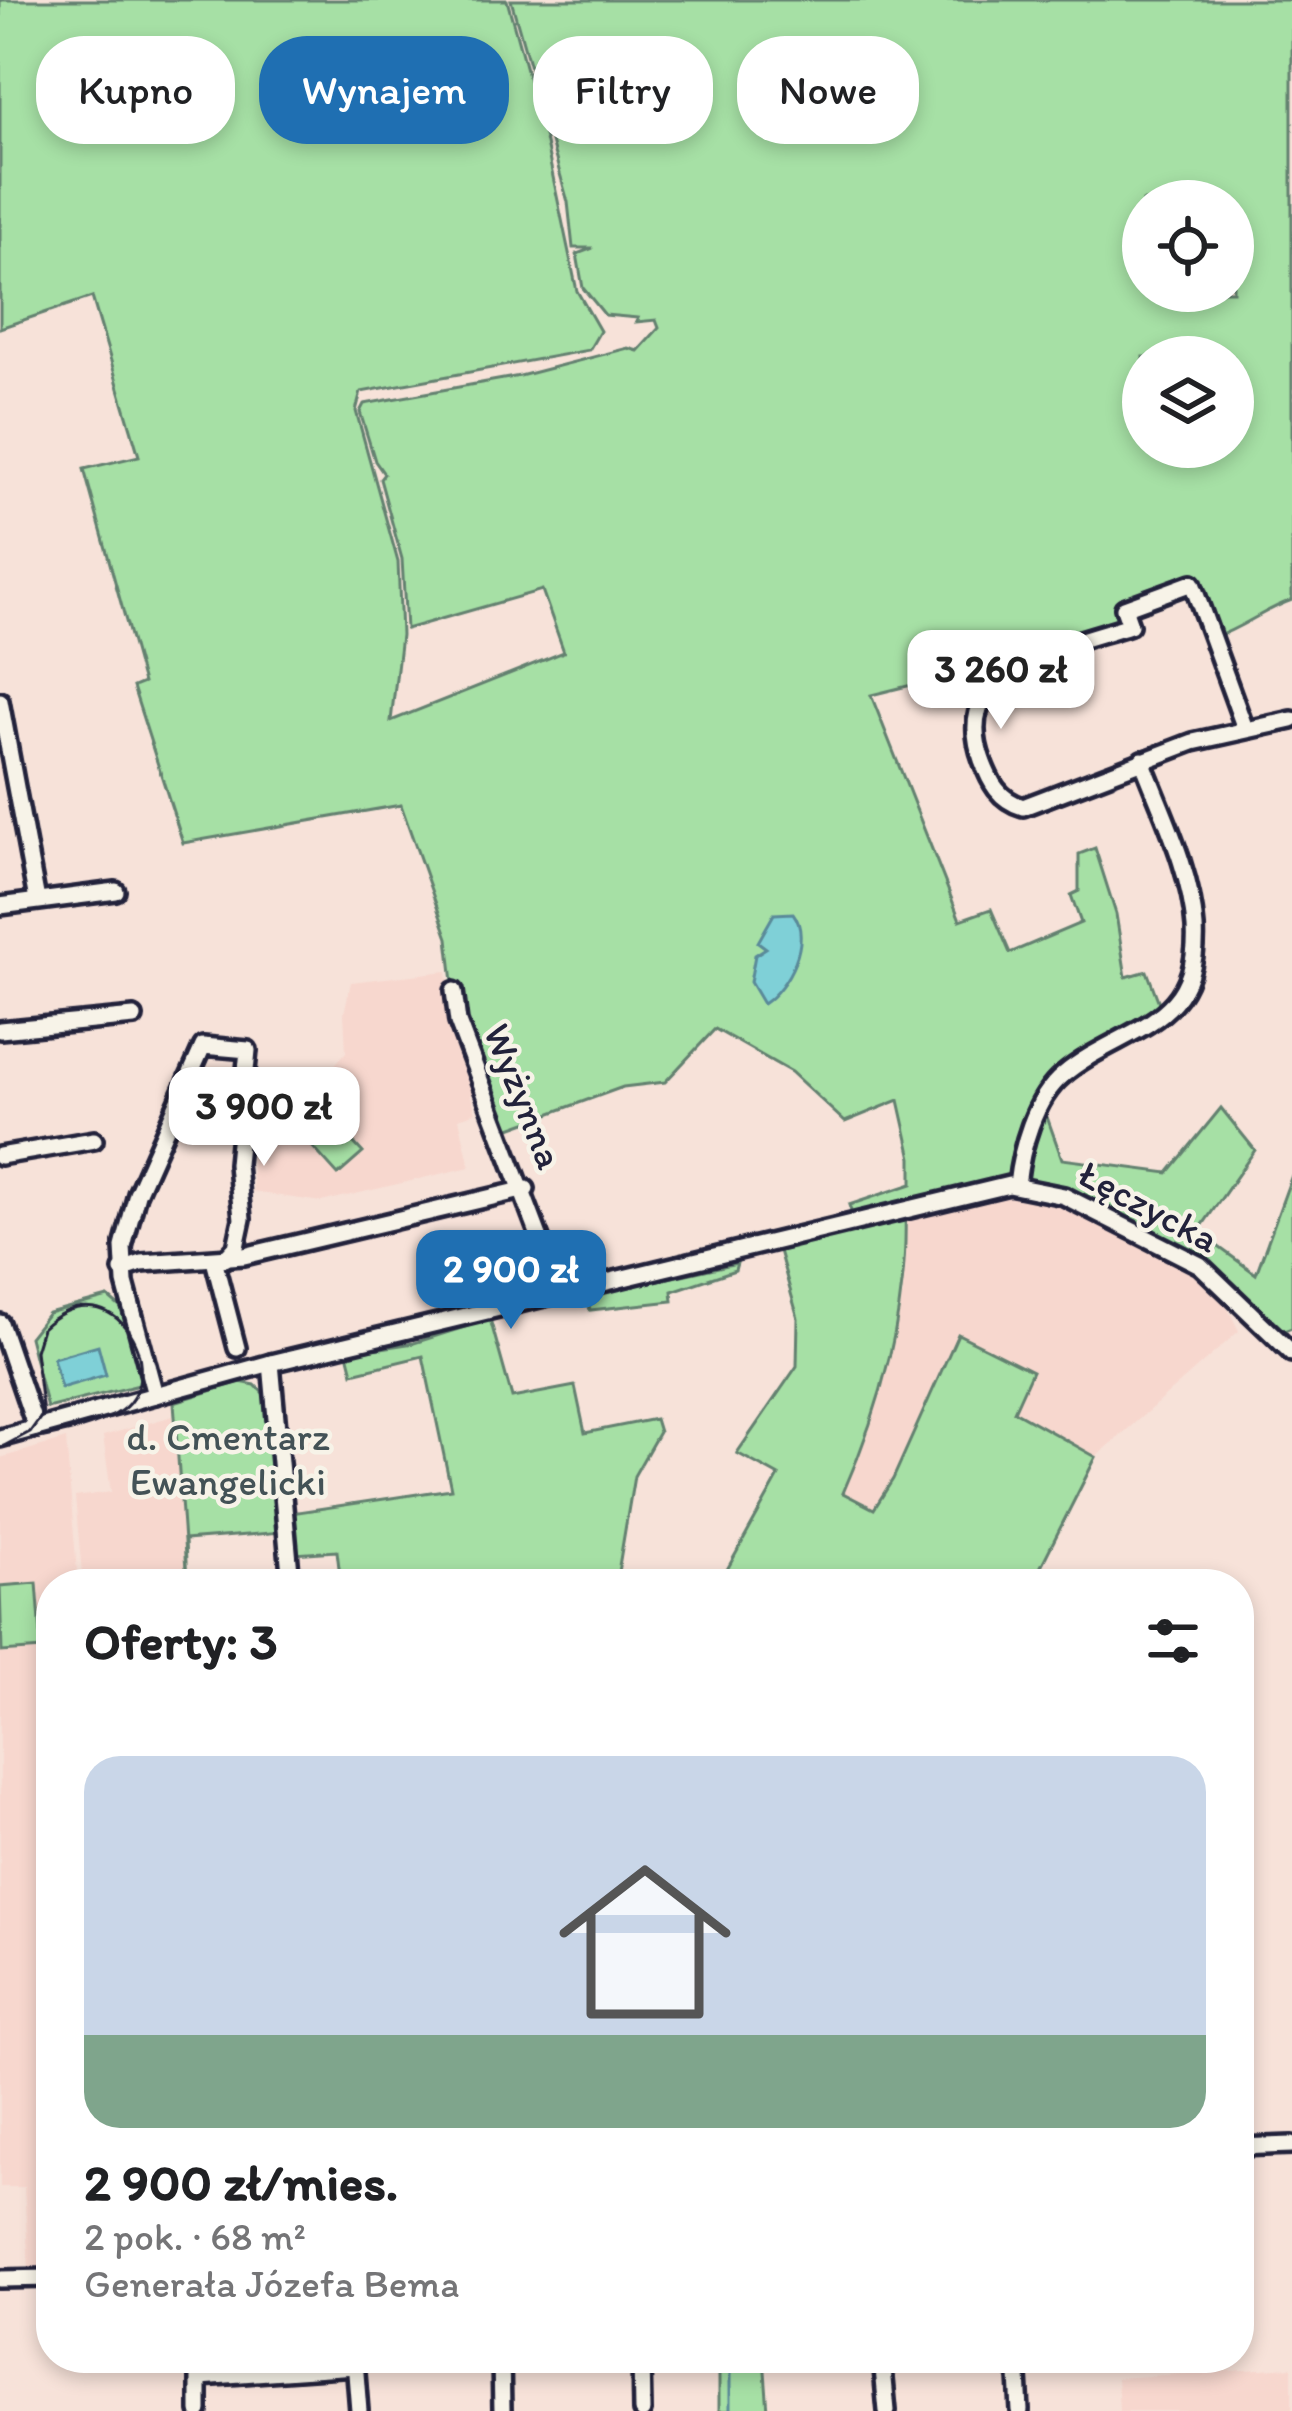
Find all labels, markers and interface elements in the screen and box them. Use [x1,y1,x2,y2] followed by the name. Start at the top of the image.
[36,36,235,144] chip: Kupno
[259,36,509,144] chip: Wynajem
[533,36,713,144] chip: Filtry
[737,36,919,144] chip: Nowe
[1122,180,1254,468] map controls
[1122,180,1254,312] button: locate
[1122,336,1254,468] button: layers
[877,630,1125,732] pin: 3 260 zł
[934,645,1068,692] text: 3 260 zł
[474,1017,574,1175] street label: Wyżynna
[140,1067,388,1169] pin: 3 900 zł
[196,1082,332,1129] text: 3 900 zł
[1071,1150,1227,1262] street label: Łęczycka
[387,1230,635,1332] pin: 2 900 zł
[443,1245,579,1292] text: 2 900 zł
[126,1413,330,1505] park label: d. Cmentarz Ewangelicki
[1140,1608,1206,1674] icon: filters
[84,1611,278,1672] text: Oferty: 3
[537,1834,753,2050] icon: home
[84,2152,398,2213] text: 2 900 zł/mies.
[84,2213,306,2260] text: 2 pok. · 68 m²
[84,2260,459,2307] text: Generała Józefa Bema

